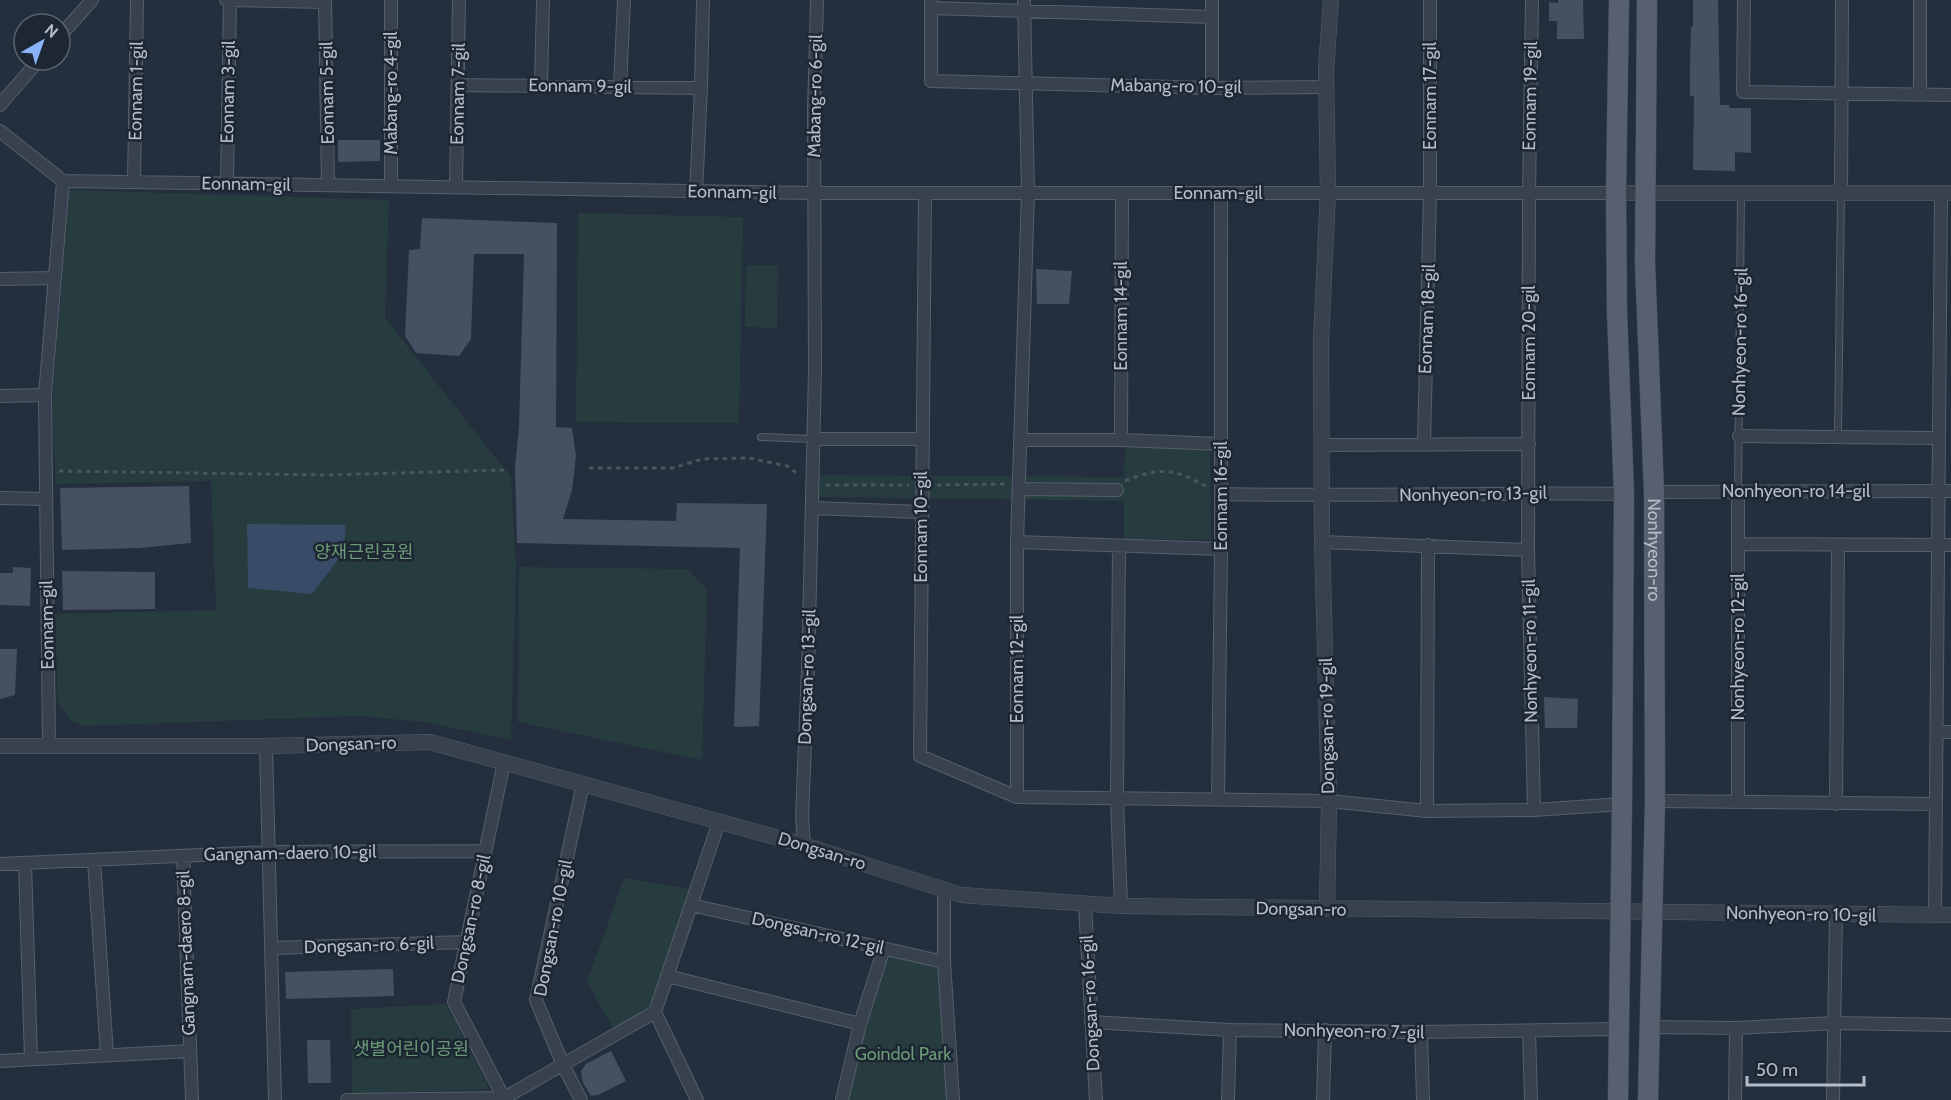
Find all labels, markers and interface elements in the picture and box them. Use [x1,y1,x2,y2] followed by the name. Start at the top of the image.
[12,12,72,72] north arrow
[41,20,62,42] text: N
[380,31,402,155] street label: Mabang-ro 4-gil
[803,34,827,158] street label: Mabang-ro 6-gil
[216,40,240,144] street label: Eonnam 3-gil
[1518,40,1542,151] street label: Eonnam 19-gil
[124,41,148,141] street label: Eonnam 1-gil
[315,41,339,145] street label: Eonnam 5-gil
[1419,41,1441,150] street label: Eonnam 17-gil
[446,42,470,145] street label: Eonnam 7-gil
[528,74,633,98] street label: Eonnam 9-gil
[1110,74,1243,98] street label: Mabang-ro 10-gil
[201,172,292,196] street label: Eonnam-gil
[687,180,778,204] street label: Eonnam-gil
[1173,182,1263,204] street label: Eonnam-gil
[1110,261,1132,371] street label: Eonnam 14-gil
[1414,263,1440,374] street label: Eonnam 18-gil
[1728,267,1752,416] street label: Nonhyeon-ro 16-gil
[1518,285,1540,401] street label: Eonnam 20-gil
[1210,441,1232,551] street label: Eonnam 16-gil
[910,470,932,583] street label: Eonnam 10-gil
[1722,480,1871,502] street label: Nonhyeon-ro 14-gil
[1399,482,1548,506] street label: Nonhyeon-ro 13-gil
[1643,498,1665,601] street label: Nonhyeon-ro
[314,541,414,563] park label: 양재근린공원
[1727,573,1749,721] street label: Nonhyeon-ro 12-gil
[1518,578,1542,723] street label: Nonhyeon-ro 11-gil
[35,579,59,670] street label: Eonnam-gil
[794,608,820,745] street label: Dongsan-ro 13-gil
[1006,614,1028,723] street label: Eonnam 12-gil
[1315,657,1339,794] street label: Dongsan-ro 19-gil
[305,731,397,757] street label: Dongsan-ro
[775,827,869,875] street label: Dongsan-ro
[204,840,377,866] street label: Gangnam-daero 10-gil
[447,852,496,985] street label: Dongsan-ro 8-gil
[529,857,577,998] street label: Dongsan-ro 10-gil
[172,869,200,1036] street label: Gangnam-daero 8-gil
[1255,897,1347,921] street label: Dongsan-ro
[1726,902,1877,926] street label: Nonhyeon-ro 10-gil
[750,907,887,959] street label: Dongsan-ro 12-gil
[303,932,435,958] street label: Dongsan-ro 6-gil
[1075,934,1105,1072] street label: Dongsan-ro 16-gil
[1283,1019,1425,1043] street label: Nonhyeon-ro 7-gil
[353,1038,469,1060] park label: 샛별어린이공원
[855,1043,952,1065] park label: Goindol Park
[1747,1049,1864,1087] scale bar
[1756,1059,1798,1081] text: 50 m

